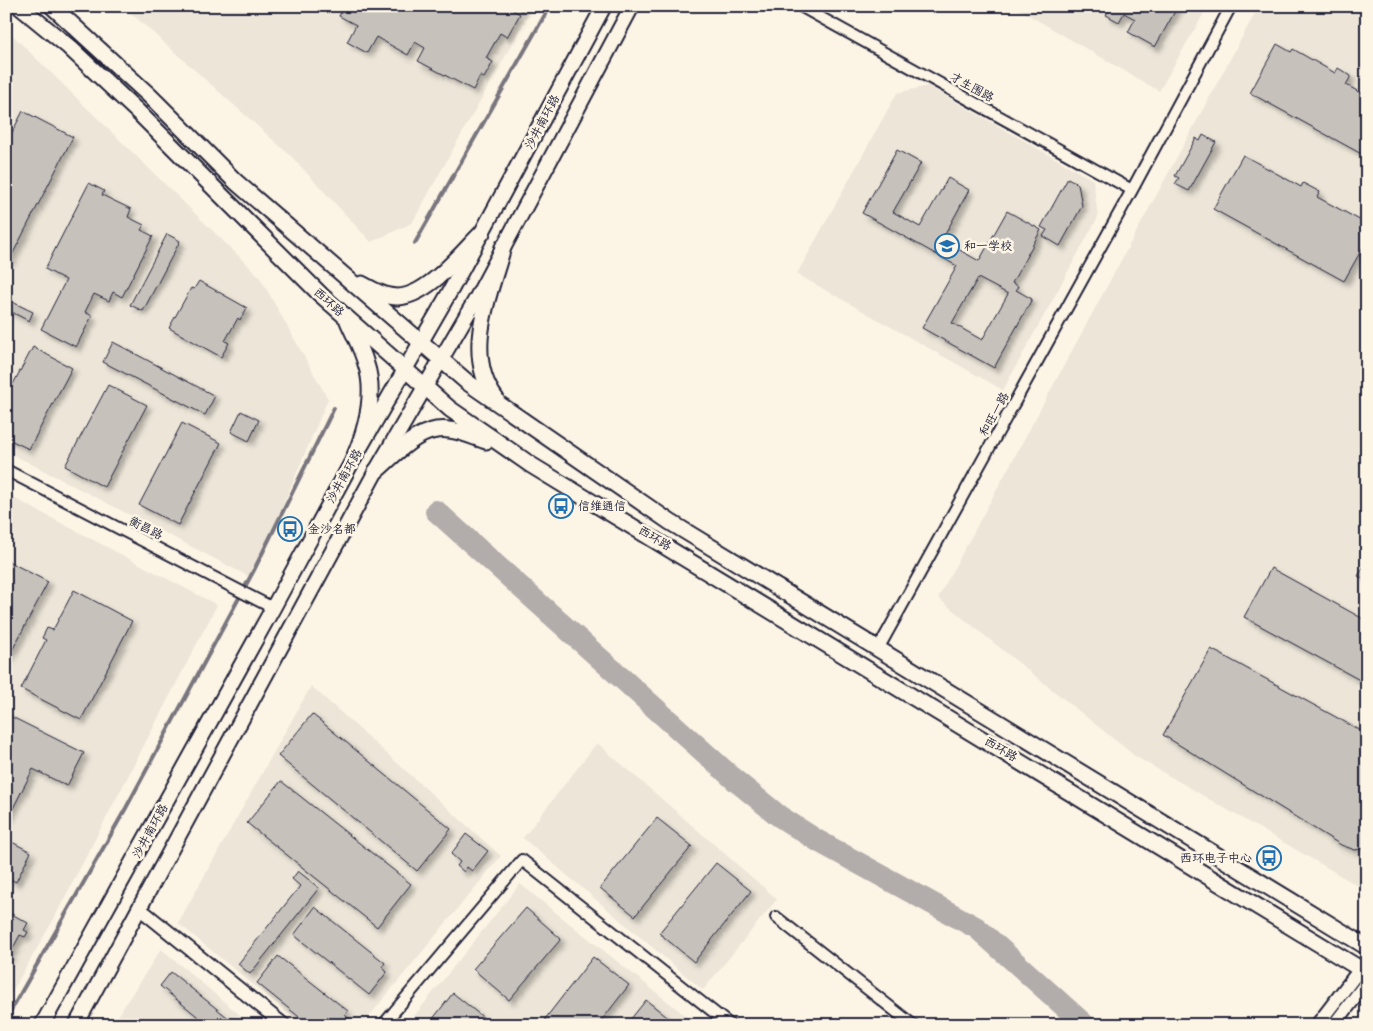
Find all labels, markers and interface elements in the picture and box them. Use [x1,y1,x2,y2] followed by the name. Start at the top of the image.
[947,69,996,106] street label: 才生围路
[522,92,563,152] street label: 沙井南环路
[934,233,960,259] school or university icon: 和一学校
[964,239,1012,254] place label: 和一学校
[310,285,347,320] street label: 西环路
[976,390,1013,439] street label: 和旺一路
[323,446,366,506] street label: 沙井南环路
[548,493,574,519] bus stop icon: 信维通信
[578,499,626,514] place label: 信维通信
[126,514,165,543] street label: 衡昌路
[277,516,303,542] bus stop icon: 金沙名都
[308,522,356,537] place label: 金沙名都
[635,523,674,554] street label: 西环路
[981,734,1020,765] street label: 西环路
[129,801,172,861] street label: 沙井南环路
[1256,845,1282,871] bus stop icon: 西环电子中心
[1180,851,1252,866] place label: 西环电子中心

